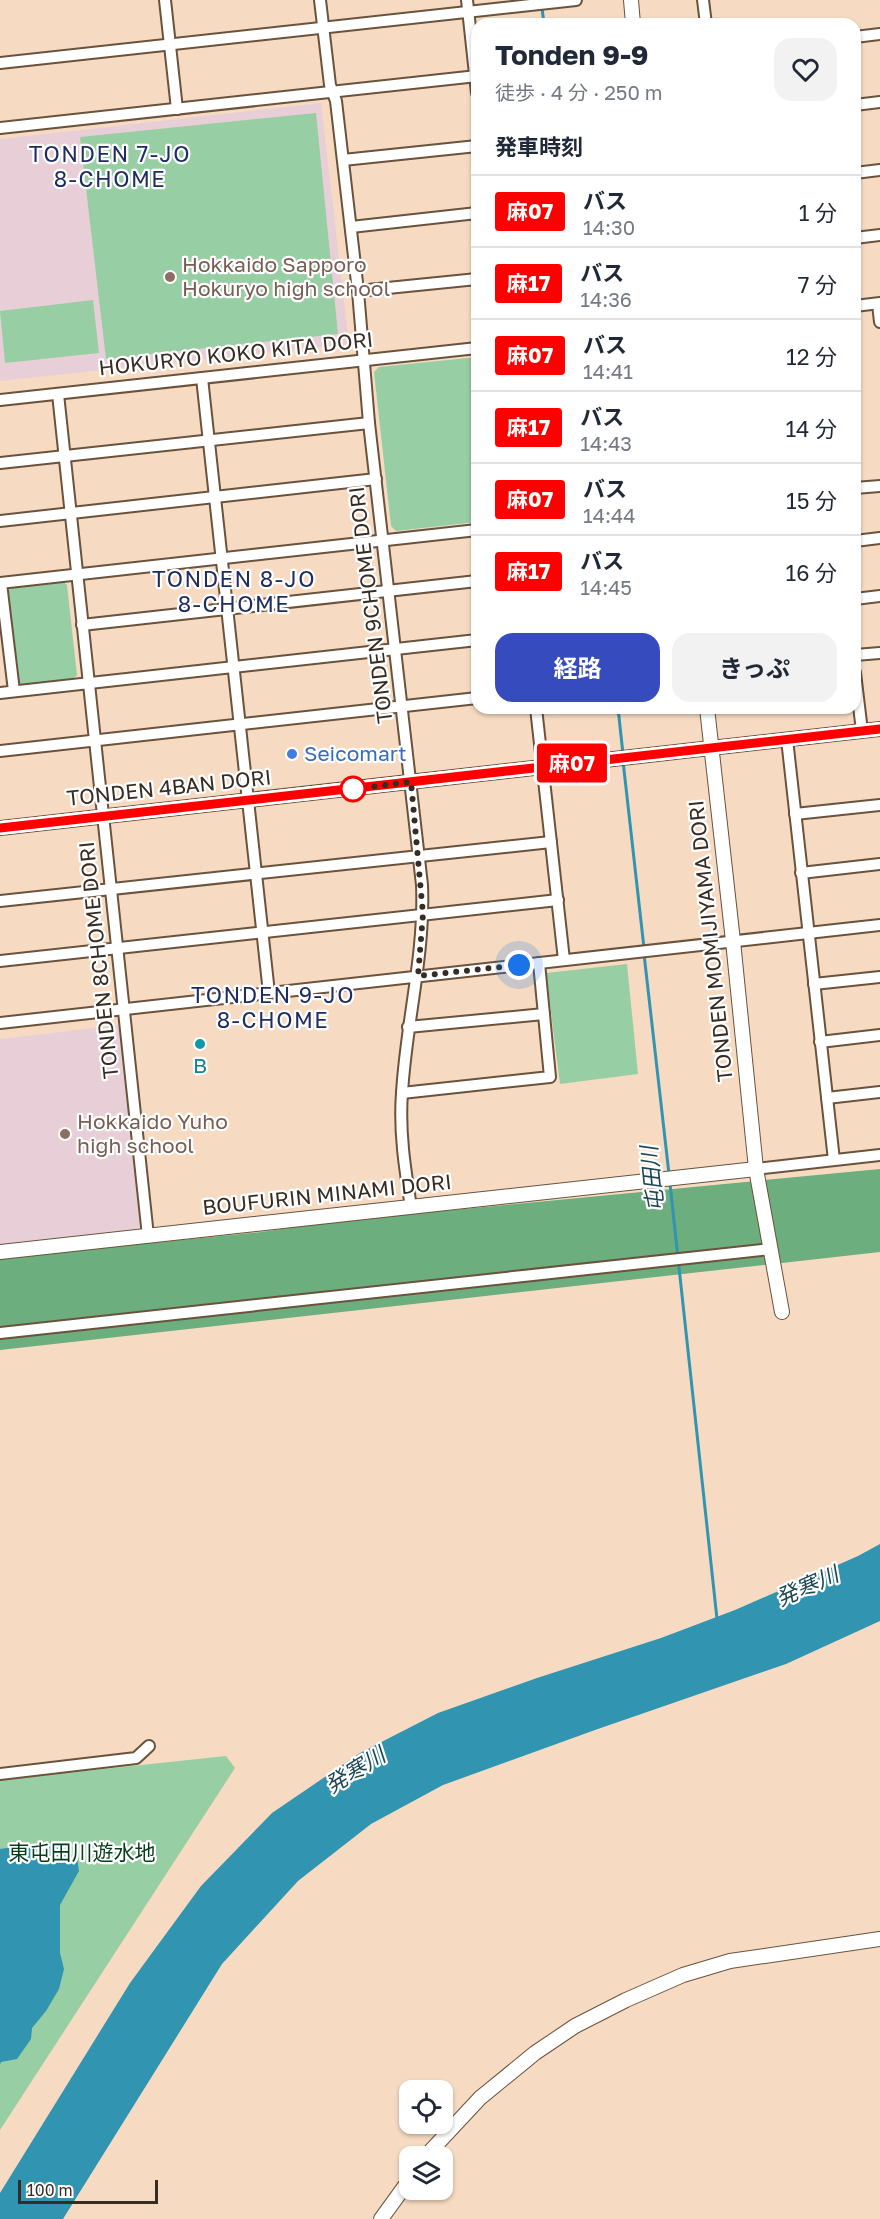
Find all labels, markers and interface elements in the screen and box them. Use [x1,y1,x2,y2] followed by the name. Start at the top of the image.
[495,38,649,71] text: Tonden 9-9
[774,38,837,101] button: heart
[495,80,663,104] text: 徒歩 · 4 分 · 250 m
[495,133,583,160] text: 発車時刻
[29,140,191,192] district label: TONDEN 7-JO 8-CHOME
[583,187,627,214] text: バス
[507,198,553,224] text: 麻07
[799,199,837,226] text: 1 分
[583,215,635,239] text: 14:30
[182,251,390,301] place label: Hokkaido Sapporo Hokuryo high school
[580,259,624,286] text: バス
[163,270,177,284] marker: Hokkaido Sapporo Hokuryo high school
[507,270,550,296] text: 麻17
[798,271,837,298] text: 7 分
[580,287,632,311] text: 14:36
[97,326,374,380] street label: HOKURYO KOKO KITA DORI
[583,331,627,358] text: バス
[507,342,553,368] text: 麻07
[786,343,837,370] text: 12 分
[583,359,633,383] text: 14:41
[580,403,624,430] text: バス
[507,414,550,440] text: 麻17
[785,415,837,442] text: 14 分
[580,431,632,455] text: 14:43
[583,475,627,502] text: バス
[343,485,397,725] street label: TONDEN 9CHOME DORI
[507,486,553,512] text: 麻07
[786,487,837,514] text: 15 分
[583,503,635,527] text: 14:44
[580,547,624,574] text: バス
[507,558,550,584] text: 麻17
[786,559,837,586] text: 16 分
[152,565,316,617] district label: TONDEN 8-JO 8-CHOME
[580,575,632,599] text: 14:45
[495,633,660,702] button: 経路
[672,633,837,702] button: きっぷ
[304,740,407,766] place label: Seicomart
[538,744,606,783] line badge: 麻07
[285,747,299,761] marker: Seicomart
[549,750,595,776] text: 麻07
[65,763,273,811] street label: TONDEN 4BAN DORI
[340,776,366,802] unlabelled marker
[682,799,738,1083] street label: TONDEN MOMIJIYAMA DORI
[73,840,123,1080] street label: TONDEN 8CHOME DORI
[504,950,534,980] your location
[191,981,355,1033] district label: TONDEN 9-JO 8-CHOME
[193,1037,207,1051] marker: B
[193,1052,207,1078] place label: B
[77,1108,228,1158] place label: Hokkaido Yuho high school
[58,1127,72,1141] marker: Hokkaido Yuho high school
[634,1143,668,1213] water label: 屯田川
[201,1168,453,1220] street label: BOUFURIN MINAMI DORI
[771,1559,844,1611] water label: 発寒川
[320,1740,392,1799] water label: 発寒川
[9,1839,156,1865] park label: 東屯田川遊水地
[399,2080,453,2200] map controls
[399,2080,453,2134] button: locate
[399,2146,453,2200] button: layers
[18,2177,158,2204] scale bar
[27,2180,73,2200] text: 100 m

